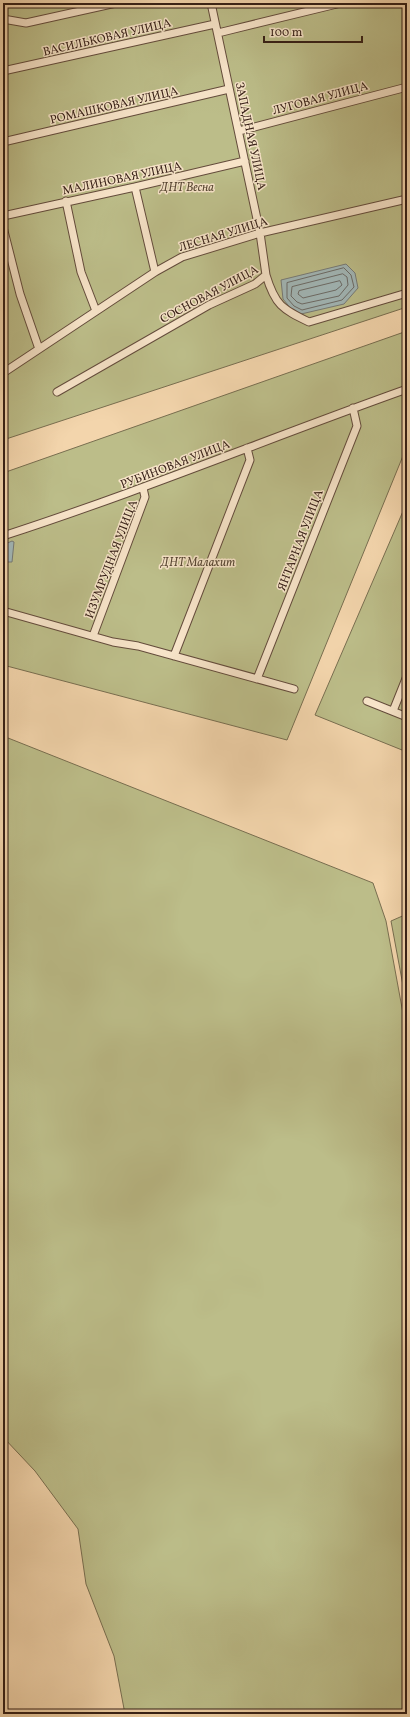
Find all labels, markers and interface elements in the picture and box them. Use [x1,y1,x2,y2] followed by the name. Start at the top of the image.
[41,15,173,61] street label: ВАСИЛЬКОВАЯ УЛИЦА
[264,18,362,44] scale bar
[270,25,303,41] text: 100 m
[271,78,370,119] street label: ЛУГОВАЯ УЛИЦА
[231,81,269,192] street label: ЗАПАДНАЯ УЛИЦА
[48,83,180,129] street label: РОМАШКОВАЯ УЛИЦА
[61,158,184,199] street label: МАЛИНОВАЯ УЛИЦА
[159,180,214,196] park label: ДНТ Весна
[177,214,270,256] street label: ЛЕСНАЯ УЛИЦА
[157,262,262,328] street label: СОСНОВАЯ УЛИЦА
[118,436,233,493] street label: РУБИНОВАЯ УЛИЦА
[274,487,328,593] street label: ЯНТАРНАЯ УЛИЦА
[82,497,142,621] street label: ИЗУМРУДНАЯ УЛИЦА
[160,555,235,571] park label: ДНТ Малахит

